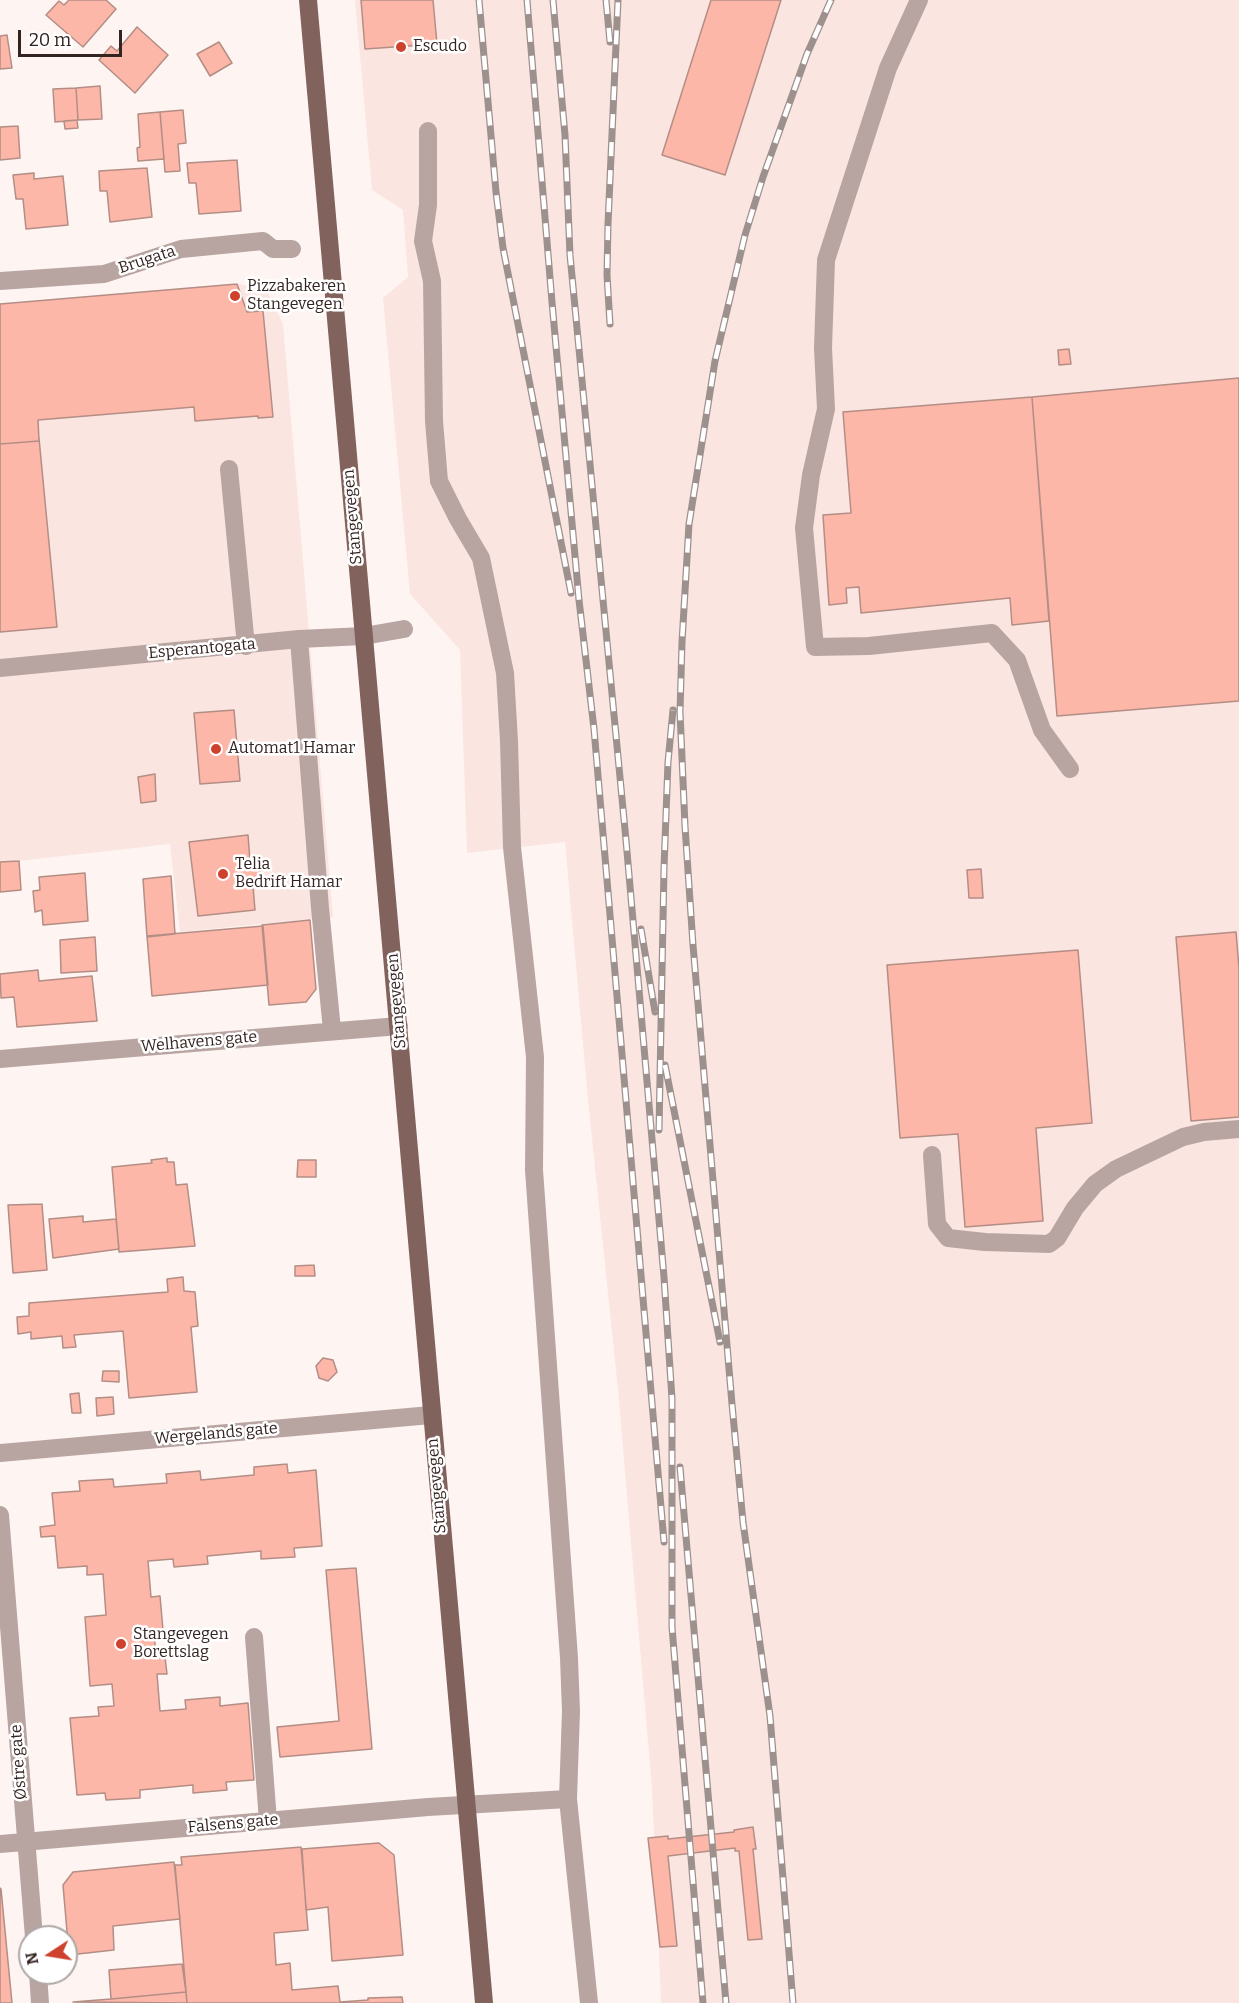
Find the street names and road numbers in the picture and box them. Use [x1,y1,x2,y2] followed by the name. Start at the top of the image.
[116,242,178,278] street label: Brugata
[339,469,367,565] street label: Stangevegen
[148,635,256,663] street label: Esperantogata
[383,953,411,1049] street label: Stangevegen
[140,1027,258,1057] street label: Welhavens gate
[154,1419,278,1449] street label: Wergelands gate
[423,1438,451,1534] street label: Stangevegen
[7,1724,31,1800] street label: Østre gate
[187,1810,279,1838] street label: Falsens gate

